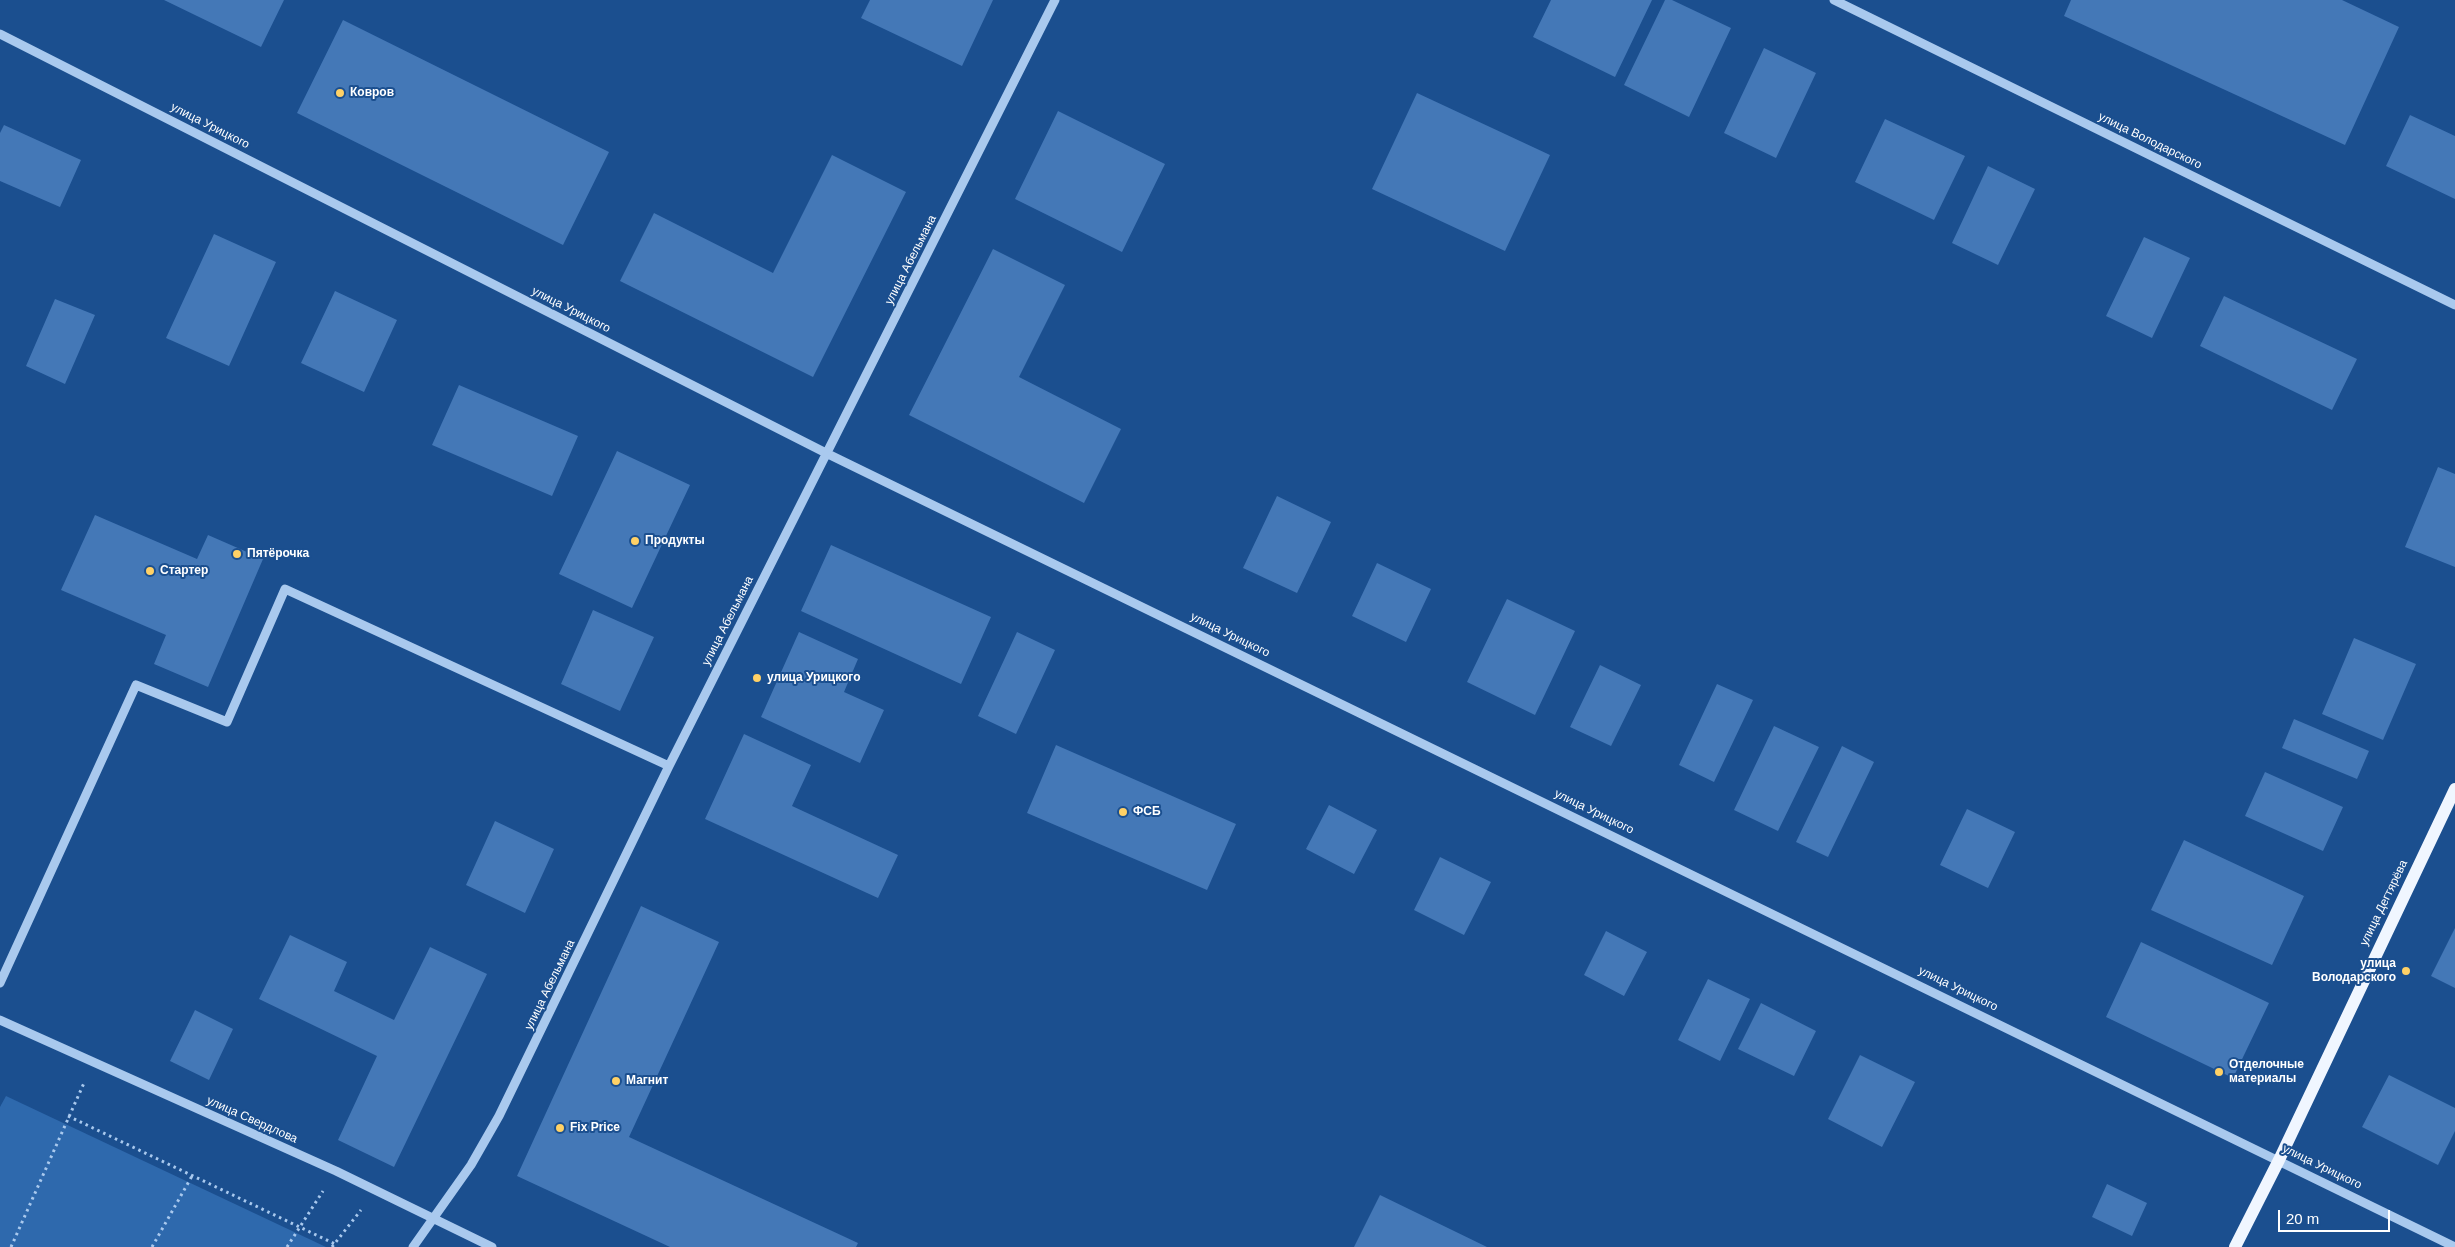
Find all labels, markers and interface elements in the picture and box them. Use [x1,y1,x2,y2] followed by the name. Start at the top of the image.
[350,86,394,100] place label: Ковров
[334,87,346,99] marker: Ковров
[168,100,252,152] street label: улица Урицкого
[2096,110,2204,172] street label: улица Володарского
[882,213,940,307] street label: улица Абельмана
[529,284,613,336] street label: улица Урицкого
[645,534,705,548] place label: Продукты
[629,535,641,547] marker: Продукты
[247,547,309,561] place label: Пятёрочка
[231,548,243,560] marker: Пятёрочка
[160,564,208,578] place label: Стартер
[144,565,156,577] marker: Стартер
[699,574,757,668] street label: улица Абельмана
[1188,610,1272,660] street label: улица Урицкого
[767,671,860,685] place label: улица Урицкого
[751,672,763,684] marker: улица Урицкого
[1552,787,1636,837] street label: улица Урицкого
[1133,805,1161,819] place label: ФСБ
[1117,806,1129,818] marker: ФСБ
[2357,858,2411,948] street label: улица Дегтярёва
[522,937,578,1033] street label: улица Абельмана
[2312,957,2396,985] place label: улица Володарского
[1916,964,2000,1014] street label: улица Урицкого
[2400,965,2412,977] marker: улица Володарского
[2229,1058,2304,1086] place label: Отделочные материалы
[2213,1066,2225,1078] marker: Отделочные материалы
[626,1074,668,1088] place label: Магнит
[610,1075,622,1087] marker: Магнит
[204,1093,300,1147] street label: улица Свердлова
[570,1121,620,1135] place label: Fix Price
[554,1122,566,1134] marker: Fix Price
[2280,1142,2364,1192] street label: улица Урицкого
[2280,1200,2392,1232] scale bar
[2286,1210,2319,1227] text: 20 m

